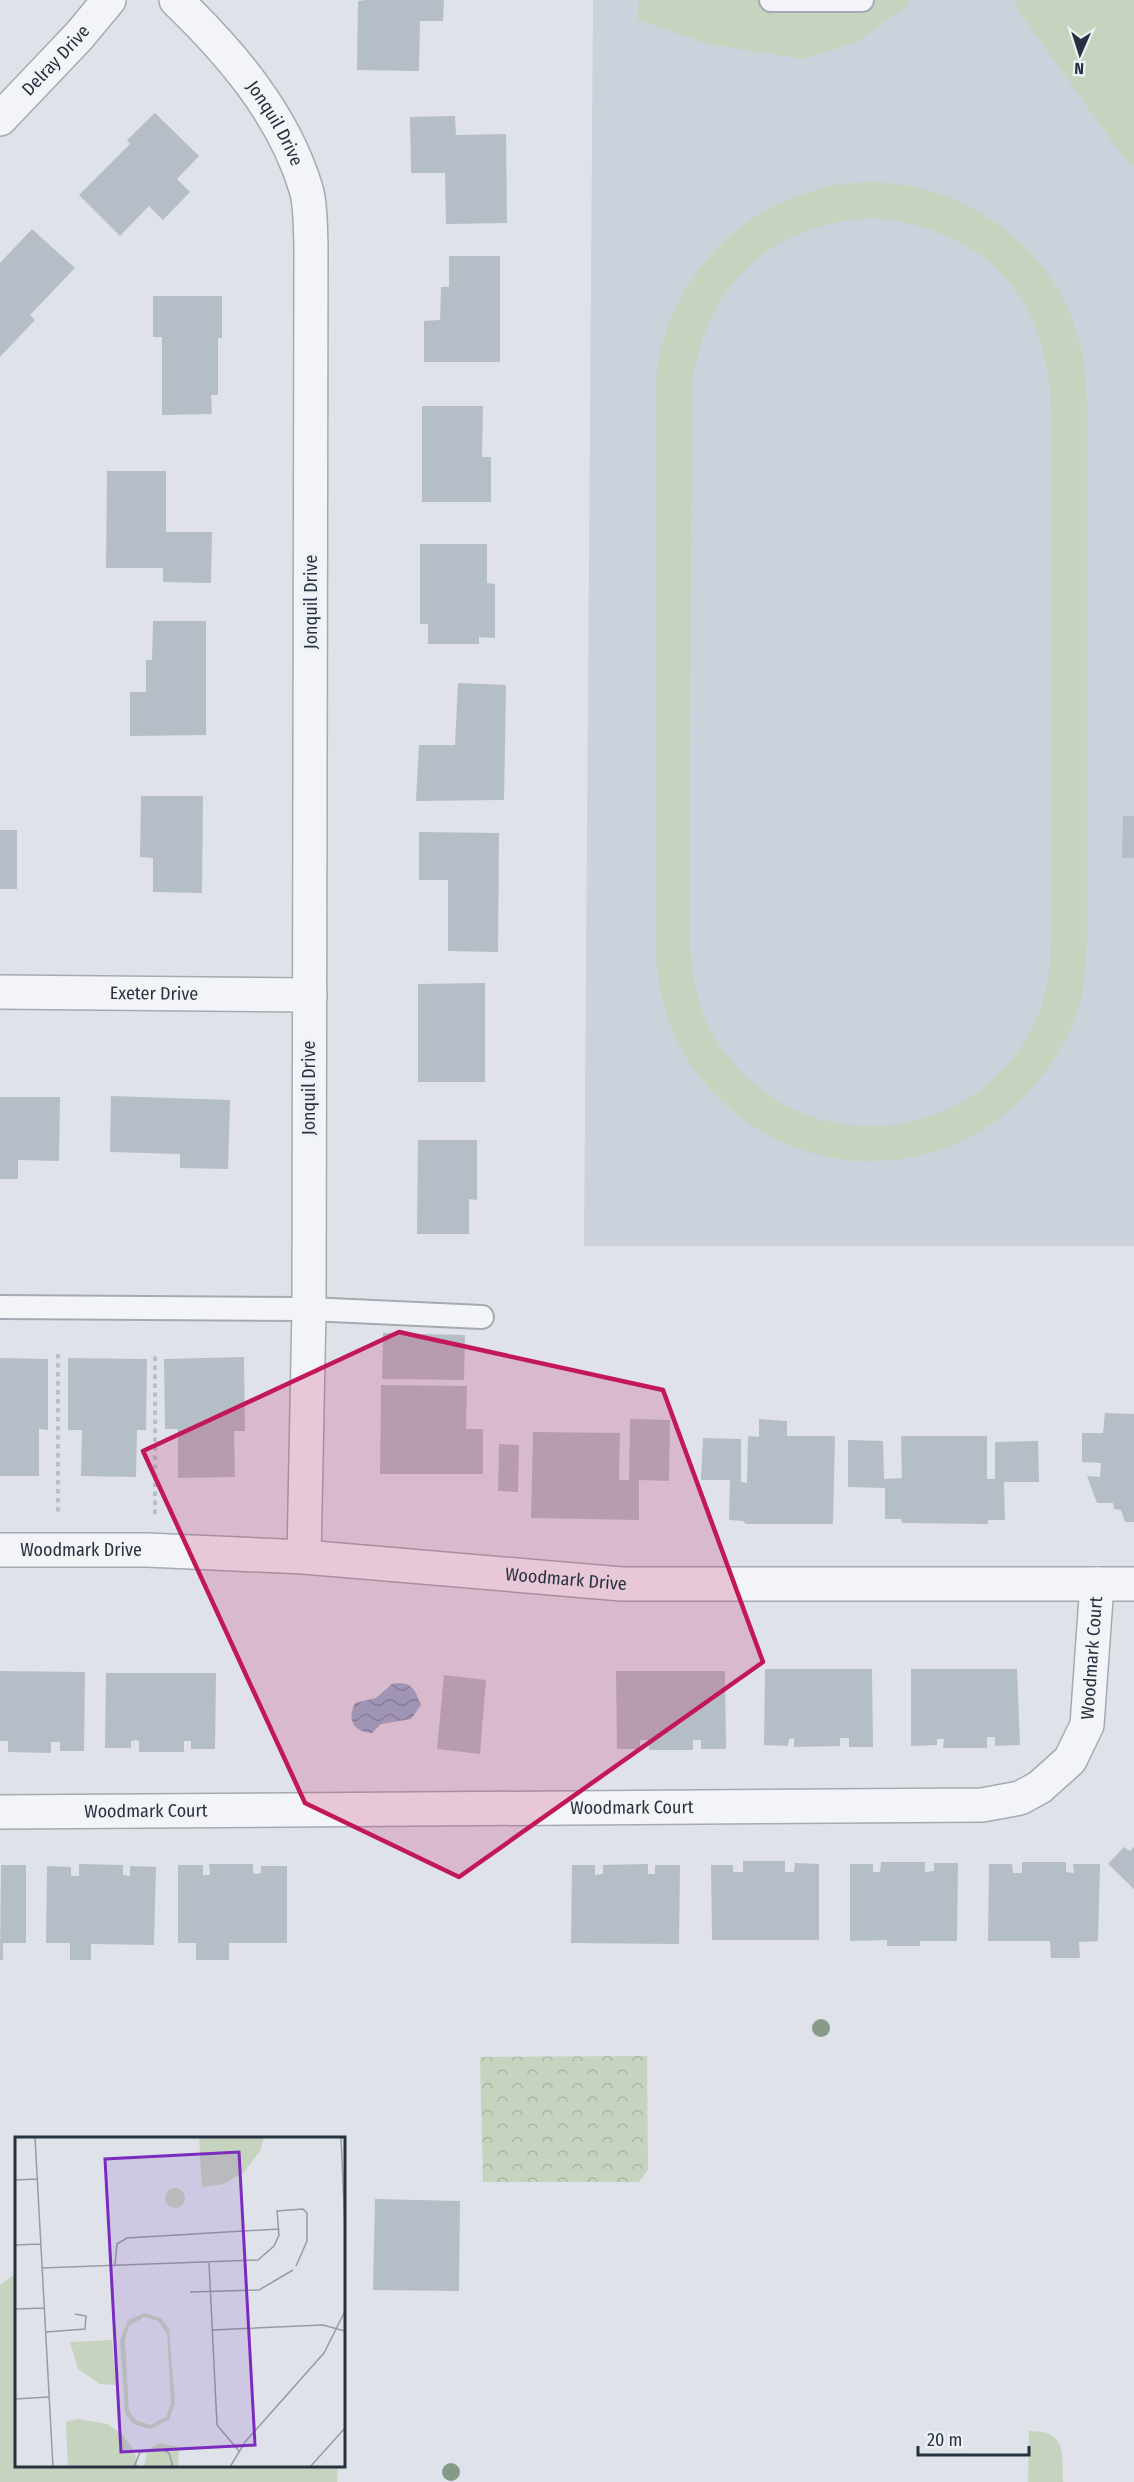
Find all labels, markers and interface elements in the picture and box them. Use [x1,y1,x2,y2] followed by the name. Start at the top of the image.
[17,21,94,100] street label: Delray Drive
[1050,24,1110,84] north arrow
[1074,59,1085,78] text: N
[242,76,308,169] street label: Jonquil Drive
[300,555,322,649] street label: Jonquil Drive
[110,982,198,1005] street label: Exeter Drive
[298,1041,320,1135] street label: Jonquil Drive
[20,1539,142,1561] street label: Woodmark Drive
[504,1563,627,1595] street label: Woodmark Drive
[1076,1596,1107,1720] street label: Woodmark Court
[570,1796,694,1819] street label: Woodmark Court
[84,1800,208,1822] street label: Woodmark Court
[15,2137,345,2467] inset map
[918,2419,1029,2457] scale bar
[927,2429,962,2451] text: 20 m

